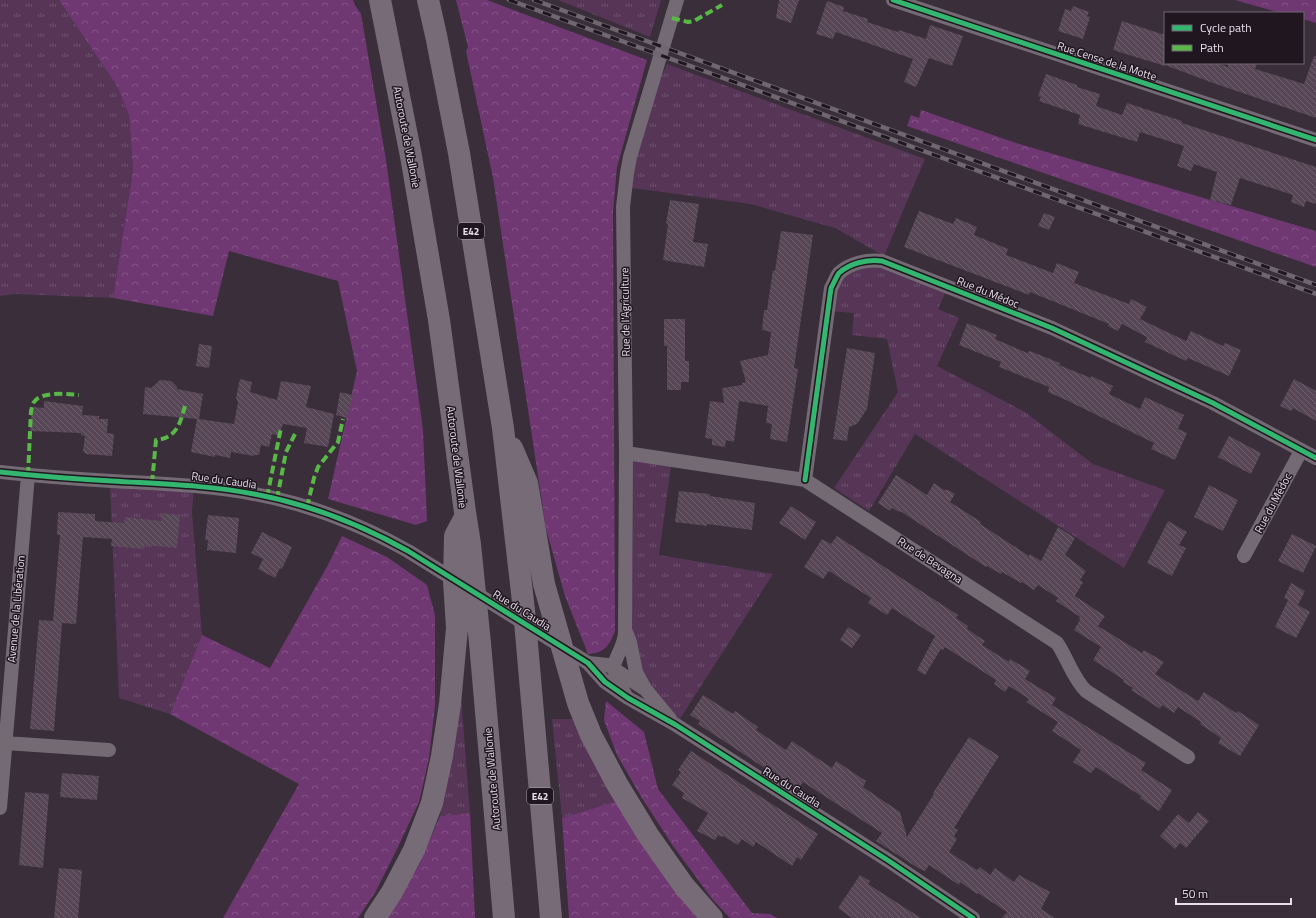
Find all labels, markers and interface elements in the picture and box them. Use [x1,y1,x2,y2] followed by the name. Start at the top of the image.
[1164,12,1304,64] legend
[1200,18,1252,37] text: Cycle path
[1055,37,1159,85] street label: Rue Cense de la Motte
[1200,38,1224,57] text: Path
[389,85,425,189] street label: Autoroute de Wallonie
[458,223,484,239] road number: E42
[616,267,634,357] street label: Rue de l'Agriculture
[954,272,1022,312] street label: Rue du Médoc
[443,405,471,509] street label: Autoroute de Wallonie
[190,468,258,493] street label: Rue du Caudia
[1250,470,1296,536] street label: Rue du Médoc
[894,533,966,587] street label: Rue de Bevagna
[3,555,29,663] street label: Avenue de la Libération
[490,586,555,634] street label: Rue du Caudia
[480,727,504,831] street label: Autoroute de Wallonie
[760,763,825,811] street label: Rue du Caudia
[527,788,553,804] road number: E42
[1176,880,1291,906] scale bar
[1182,884,1208,903] text: 50 m

